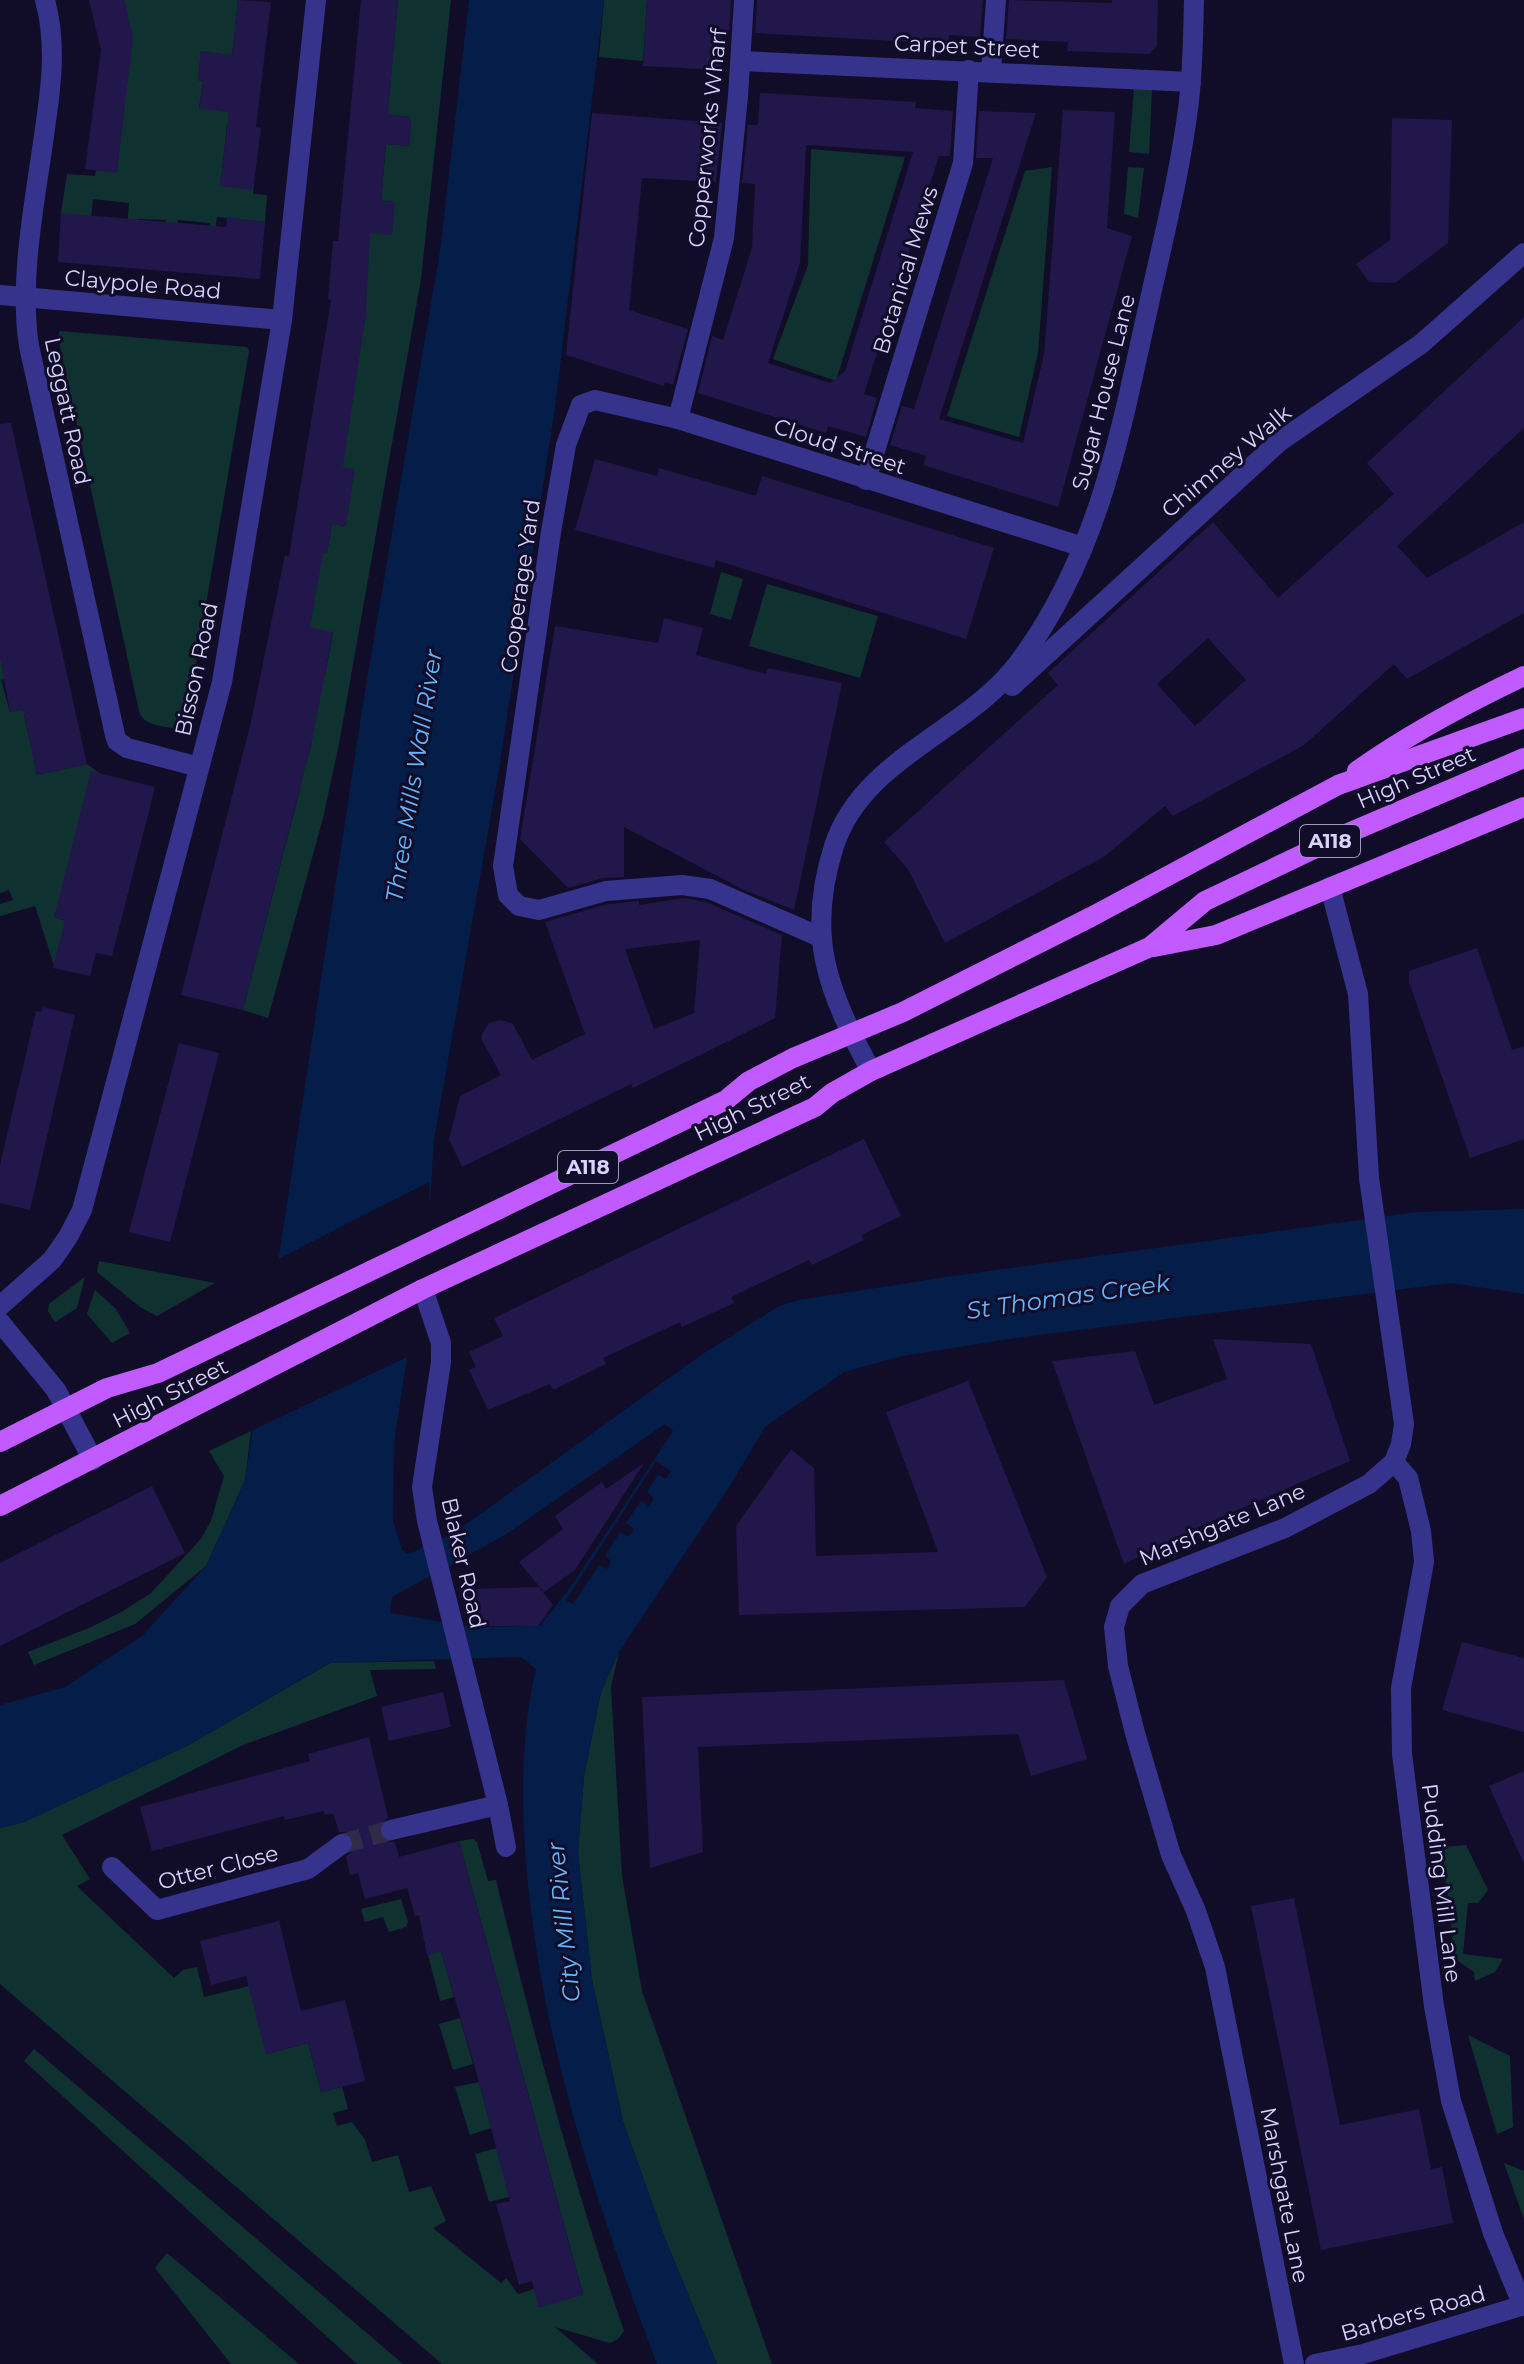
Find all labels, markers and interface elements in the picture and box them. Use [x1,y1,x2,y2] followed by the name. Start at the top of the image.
[683,26,733,249] street label: Copperworks Wharf
[893,29,1041,64] street label: Carpet Street
[867,183,944,357] street label: Botanical Mews
[63,264,222,305] street label: Claypole Road
[1066,291,1141,493] street label: Sugar House Lane
[39,335,96,487] street label: Leggatt Road
[1156,399,1297,523] street label: Chimney Walk
[770,412,909,481] street label: Cloud Street
[495,498,546,675] street label: Cooperage Yard
[169,600,224,738] street label: Bisson Road
[379,646,448,905] water label: Three Mills Wall River
[1353,740,1480,815] street label: High Street
[1300,825,1360,857] road number: A118
[690,1068,815,1147] street label: High Street
[558,1151,618,1183] road number: A118
[964,1268,1173,1325] water label: St Thomas Creek
[108,1353,233,1434] street label: High Street
[1135,1477,1309,1572] street label: Marshgate Lane
[435,1495,492,1631] street label: Blaker Road
[1416,1782,1467,1984] street label: Pudding Mill Lane
[541,1839,586,2004] water label: City Mill River
[155,1840,281,1895] street label: Otter Close
[1254,2105,1315,2285] street label: Marshgate Lane
[1338,2280,1489,2347] street label: Barbers Road

